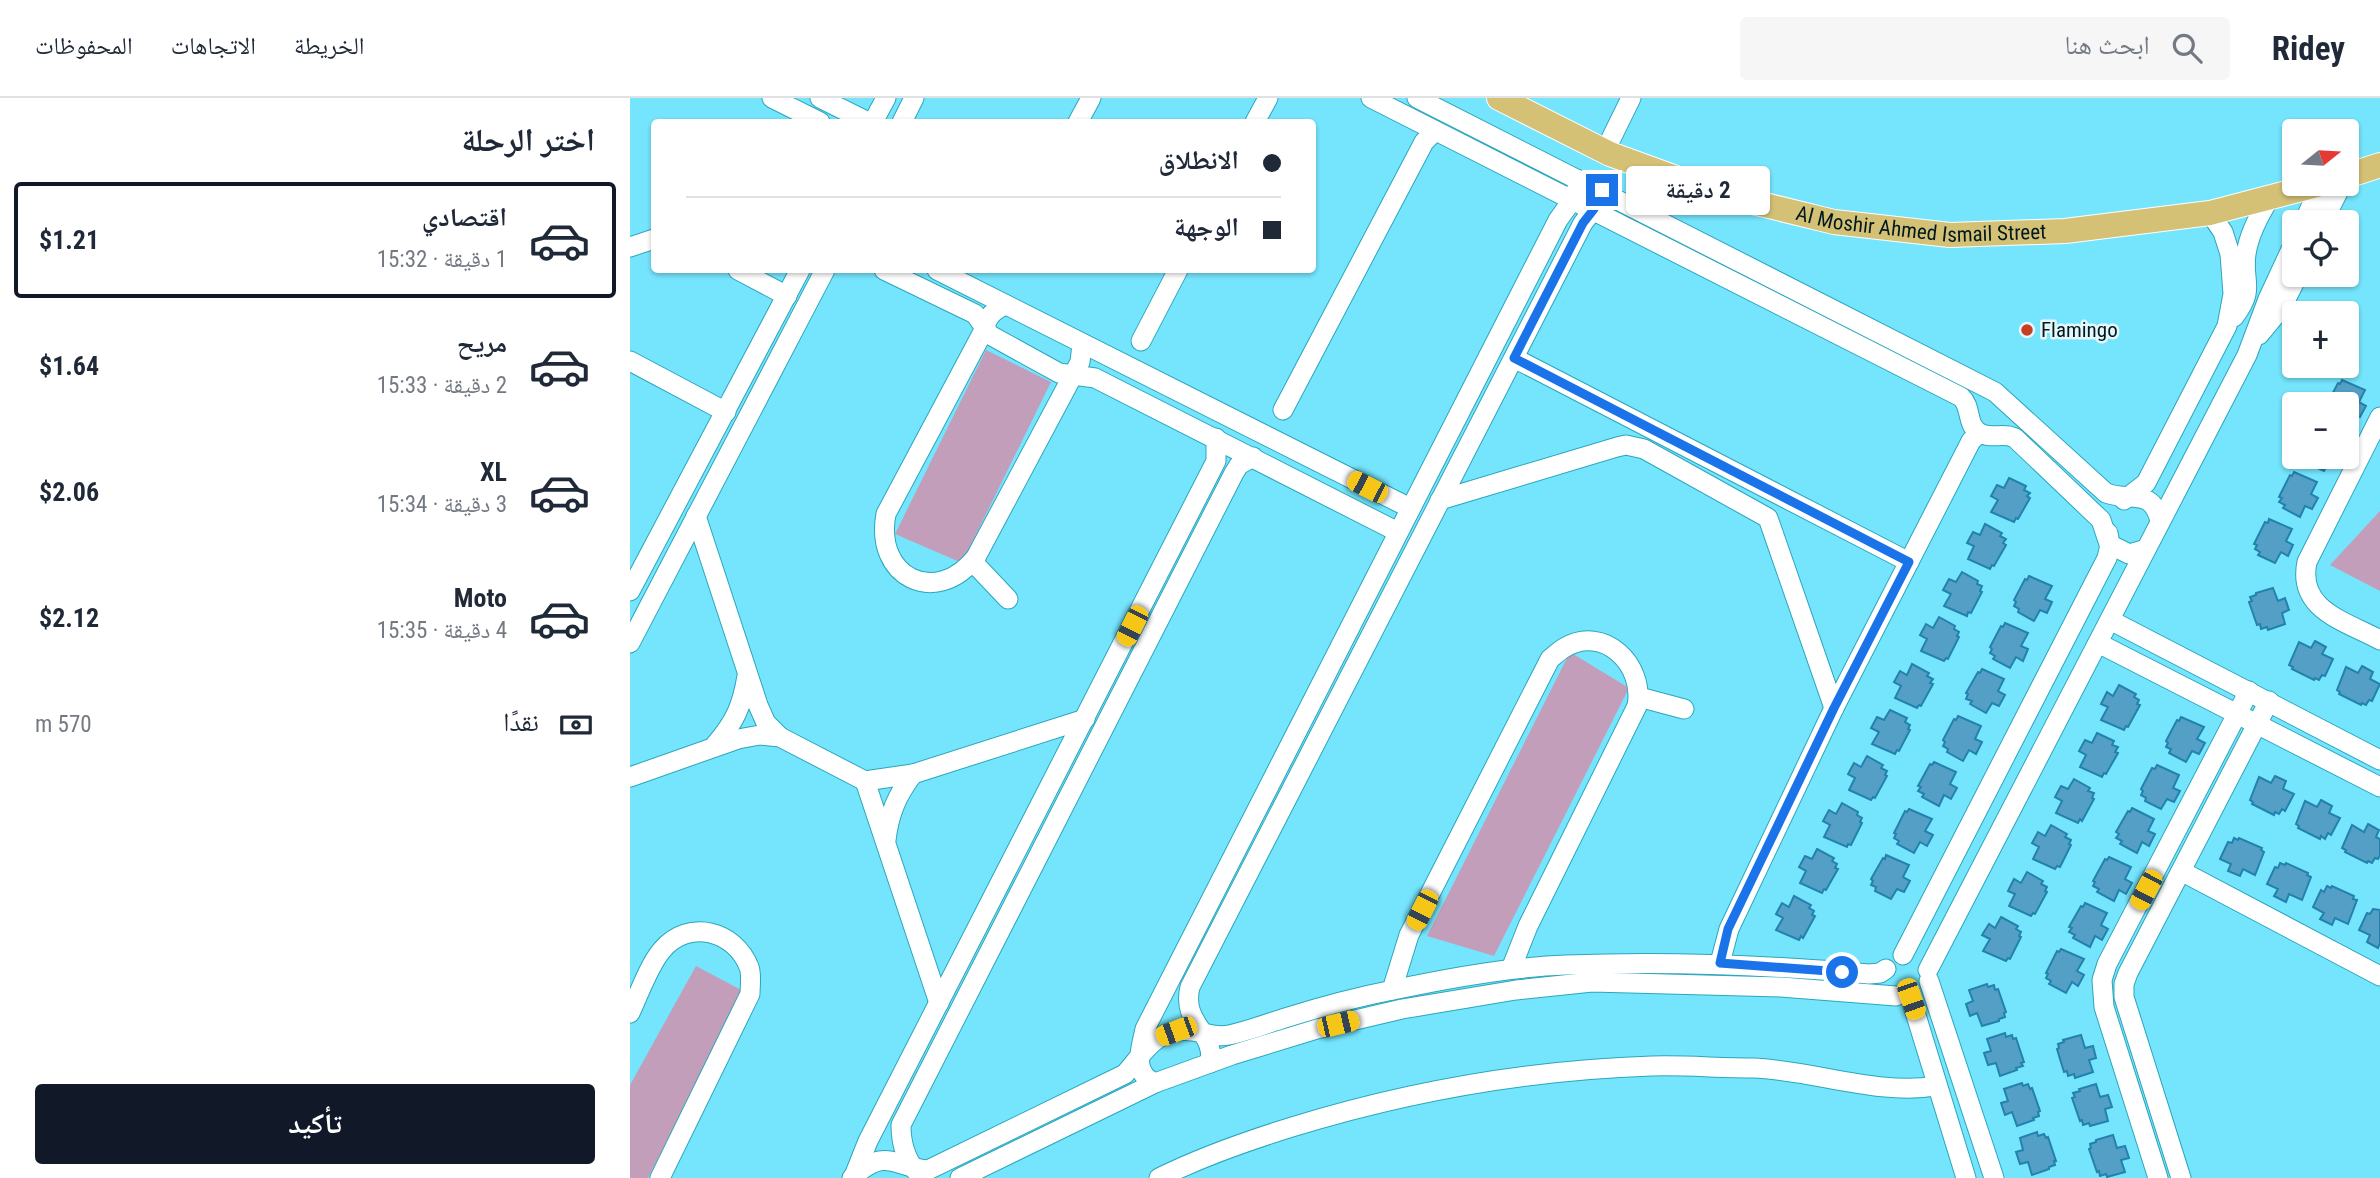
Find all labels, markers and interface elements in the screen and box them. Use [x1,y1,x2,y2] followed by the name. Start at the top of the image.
[1740,17,2230,80] search box
[2168,29,2206,67] icon: search
[2272,29,2345,68] text: Ridey
[2065,30,2150,60] text: ابحث هنا
[35,32,133,60] text: المحفوظات
[171,32,256,60] text: الاتجاهات
[294,32,365,60] text: الخريطة
[2282,119,2359,196] north arrow
[2282,119,2359,469] map controls
[461,121,595,159] text: اختر الرحلة
[1159,145,1239,175] text: الانطلاق
[1626,166,1770,214] callout: 2 دقيقة
[1586,174,1618,206] route end
[1665,177,1731,204] text: 2 دقيقة
[1794,201,2047,247] street label: Al Moshir Ahmed Ismail Street
[422,202,507,232] text: اقتصادي
[528,209,591,272] icon: car
[2282,210,2359,287] button: locate
[1174,212,1239,242] text: الوجهة
[39,225,99,255] text: $1.21
[377,246,507,273] text: 1 دقيقة · 15:32
[2282,301,2359,378] button: +
[2041,318,2118,342] place label: Flamingo
[2019,322,2035,338] marker: Flamingo
[457,328,507,358] text: مريح
[528,335,591,398] icon: car
[39,351,99,381] text: $1.64
[377,372,507,399] text: 2 دقيقة · 15:33
[2282,392,2359,469] button: −
[480,457,507,487] text: XL
[528,461,591,524] icon: car
[1344,468,1391,506] car
[39,477,99,507] text: $2.06
[377,491,507,518] text: 3 دقيقة · 15:34
[454,583,507,613] text: Moto
[528,587,591,650] icon: car
[39,603,99,633] text: $2.12
[1114,603,1151,649] car
[377,617,507,644] text: 4 دقيقة · 15:35
[557,706,595,744] icon: cash
[503,707,539,737] text: نقدًا
[35,711,92,738] text: 570 m
[2127,867,2166,913] car
[1404,887,1441,933] car
[1826,956,1858,988] route start
[1895,976,1928,1022] car
[1316,1009,1361,1039] car
[1153,1014,1200,1048] car
[35,1084,595,1164] button: تأكيد

